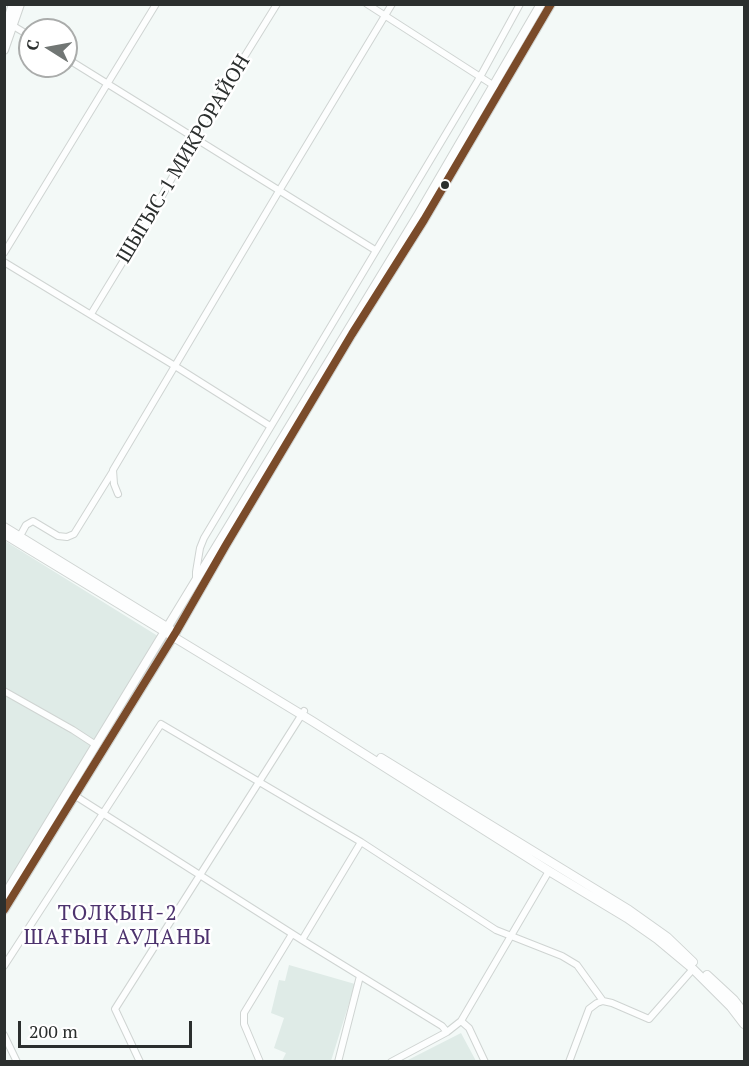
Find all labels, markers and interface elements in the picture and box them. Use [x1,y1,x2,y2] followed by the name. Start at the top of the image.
[18,18,78,78] north arrow
[21,38,44,52] text: С
[112,51,256,267] street label: ШЫГЫС-1 МИКРОРАЙОН
[439,179,451,191] unlabelled marker
[24,901,212,951] district label: ТОЛҚЫН-2 ШАҒЫН АУДАНЫ
[21,1009,195,1047] scale bar
[29,1019,78,1043] text: 200 m

